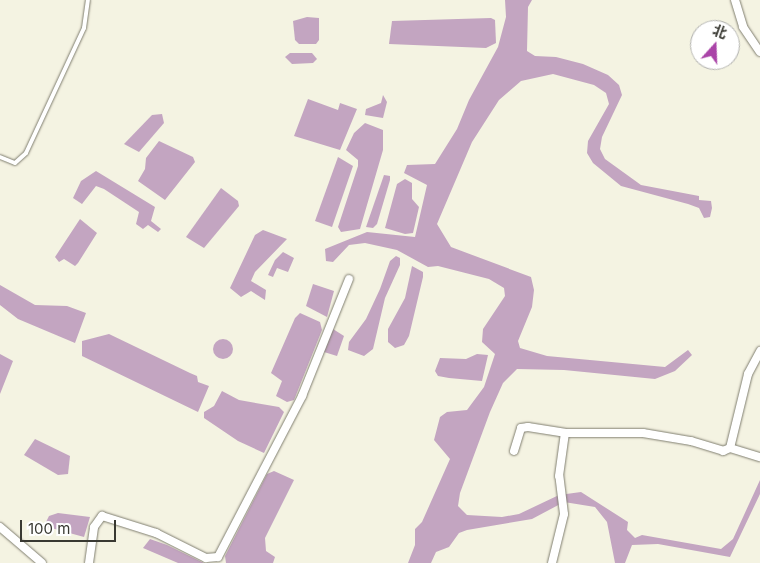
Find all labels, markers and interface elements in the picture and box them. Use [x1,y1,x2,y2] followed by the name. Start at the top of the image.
[690,20,740,70] north arrow
[710,21,729,42] text: 北
[22,510,119,542] scale bar
[28,519,70,538] text: 100 m

